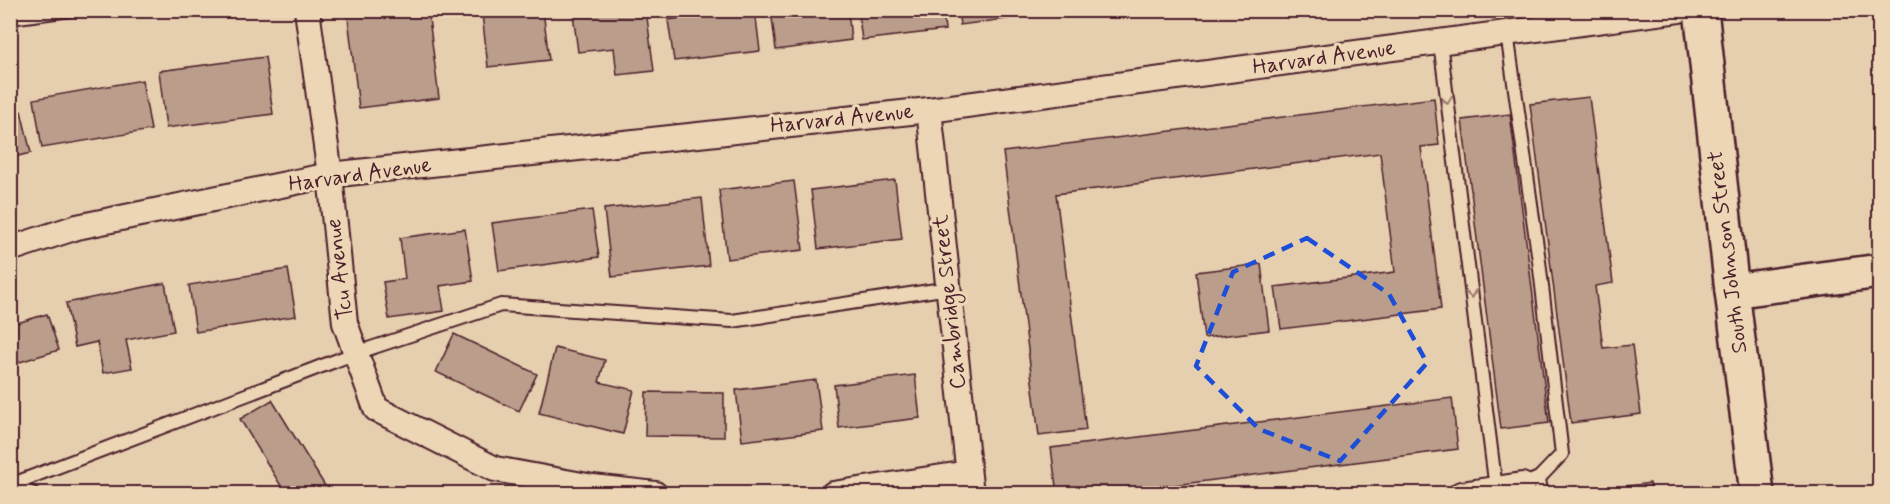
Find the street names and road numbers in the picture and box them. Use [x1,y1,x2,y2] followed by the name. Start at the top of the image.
[1251,34,1397,82] street label: Harvard Avenue
[769,98,915,140] street label: Harvard Avenue
[1702,149,1754,355] street label: South Johnson Street
[287,151,433,199] street label: Harvard Avenue
[927,213,976,391] street label: Cambridge Street
[320,217,360,321] street label: Tcu Avenue

